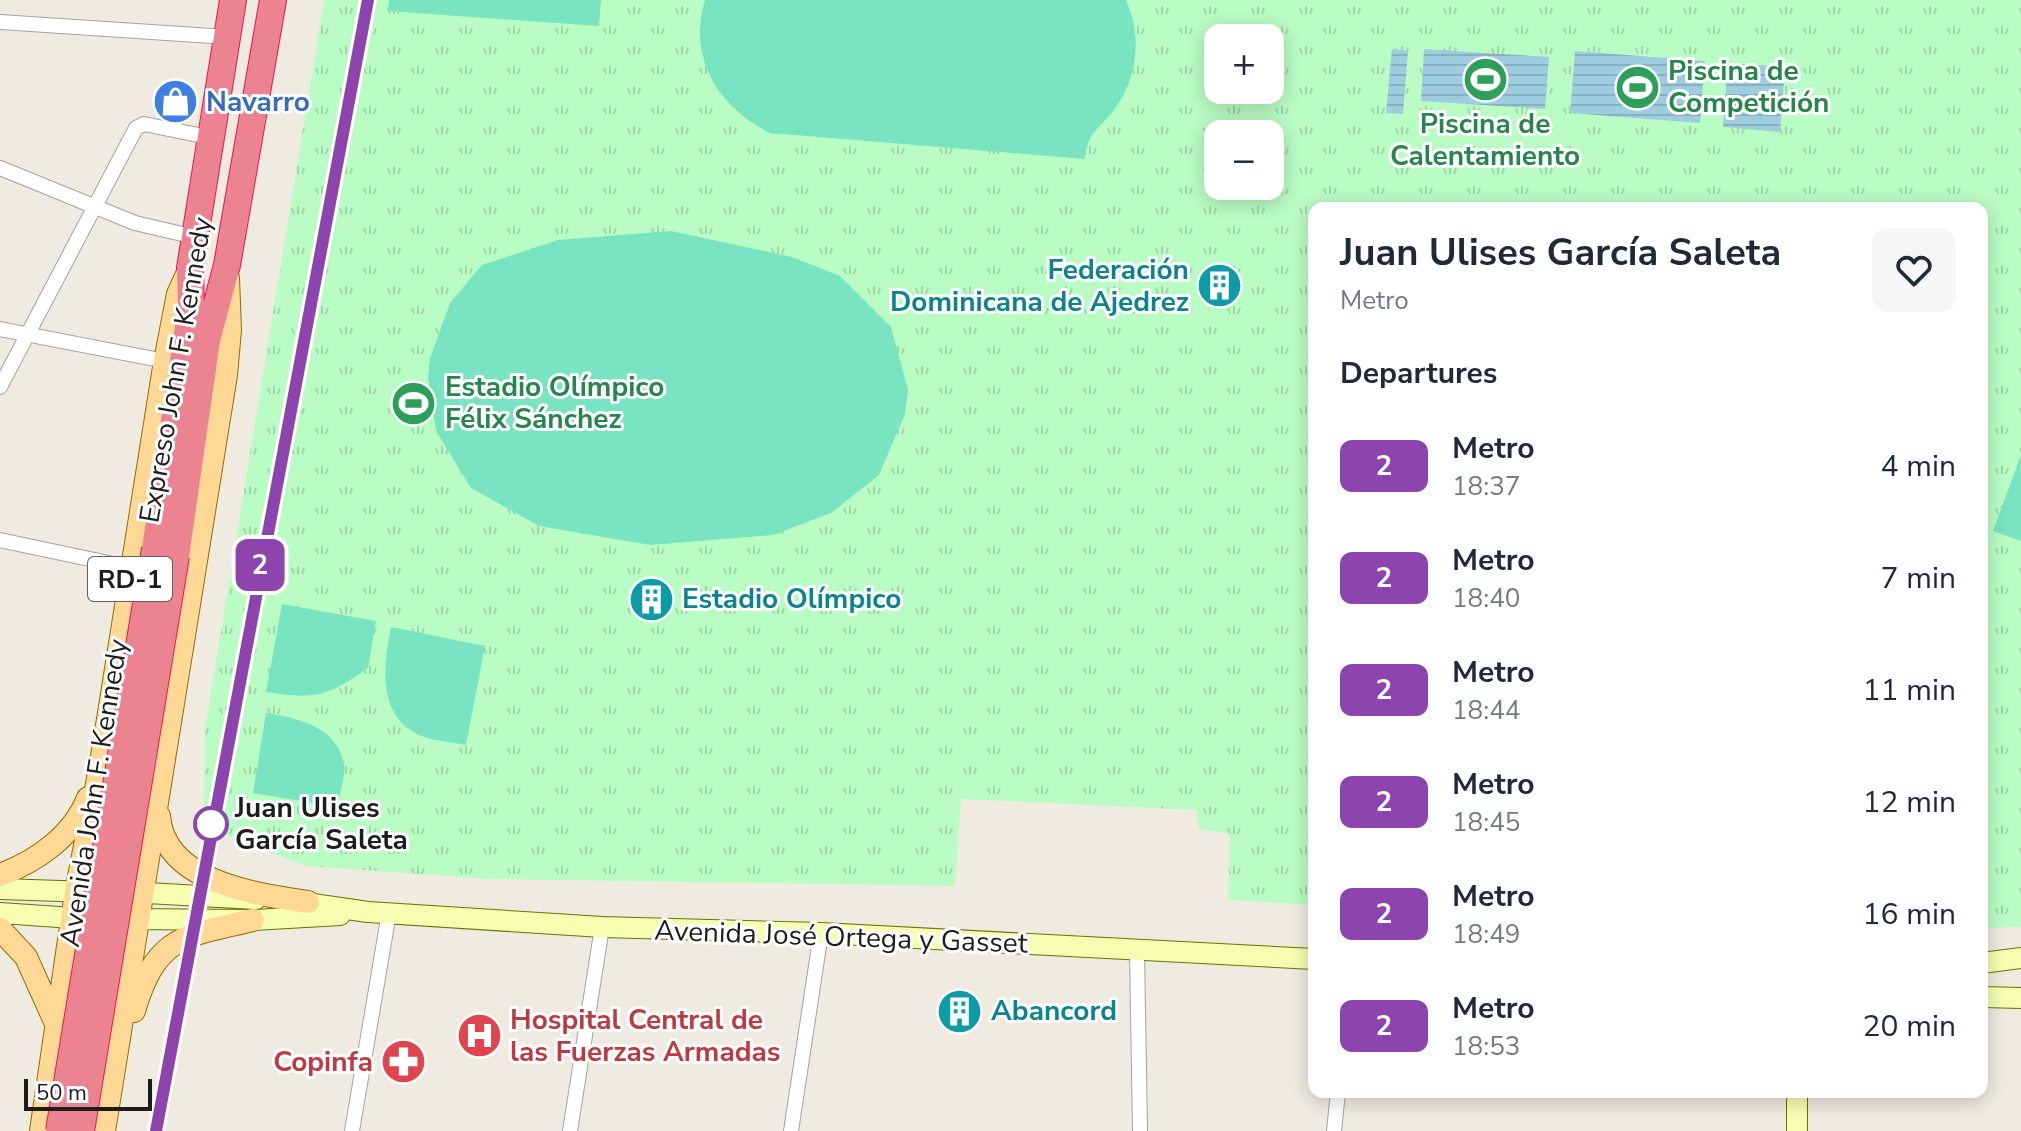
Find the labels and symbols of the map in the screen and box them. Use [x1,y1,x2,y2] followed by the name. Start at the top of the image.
[1668,52,1829,122] place label: Piscina de Competición
[1461,55,1509,103] sports icon: Piscina de Calentamiento
[1613,63,1661,111] sports icon: Piscina de Competición
[151,78,199,126] shop icon: Navarro
[206,83,310,121] place label: Navarro
[1390,105,1580,175] place label: Piscina de Calentamiento
[130,214,222,526] street label: Expreso John F. Kennedy
[890,251,1189,321] place label: Federación Dominicana de Ajedrez
[1196,262,1244,310] building icon: Federación Dominicana de Ajedrez
[445,368,664,438] place label: Estadio Olímpico Félix Sánchez
[390,379,438,427] sports icon: Estadio Olímpico Félix Sánchez
[234,539,286,591] line badge: 2
[88,557,172,601] road number: RD-1
[627,575,675,623] building icon: Estadio Olímpico
[682,580,901,618] place label: Estadio Olímpico
[51,636,137,949] street label: Avenida John F. Kennedy
[234,789,408,859] place label: Juan Ulises García Saleta
[194,807,228,841] marker: Juan Ulises García Saleta
[654,911,1028,963] street label: Avenida José Ortega y Gasset
[936,987,984,1035] building icon: Abancord
[991,992,1117,1030] place label: Abancord
[510,1001,780,1071] place label: Hospital Central de las Fuerzas Armadas
[455,1012,503,1060] hospital icon: Hospital Central de las Fuerzas Armadas
[380,1038,428,1086] pharmacy icon: Copinfa
[273,1043,373,1081] place label: Copinfa
[24,1075,152,1111] scale bar

